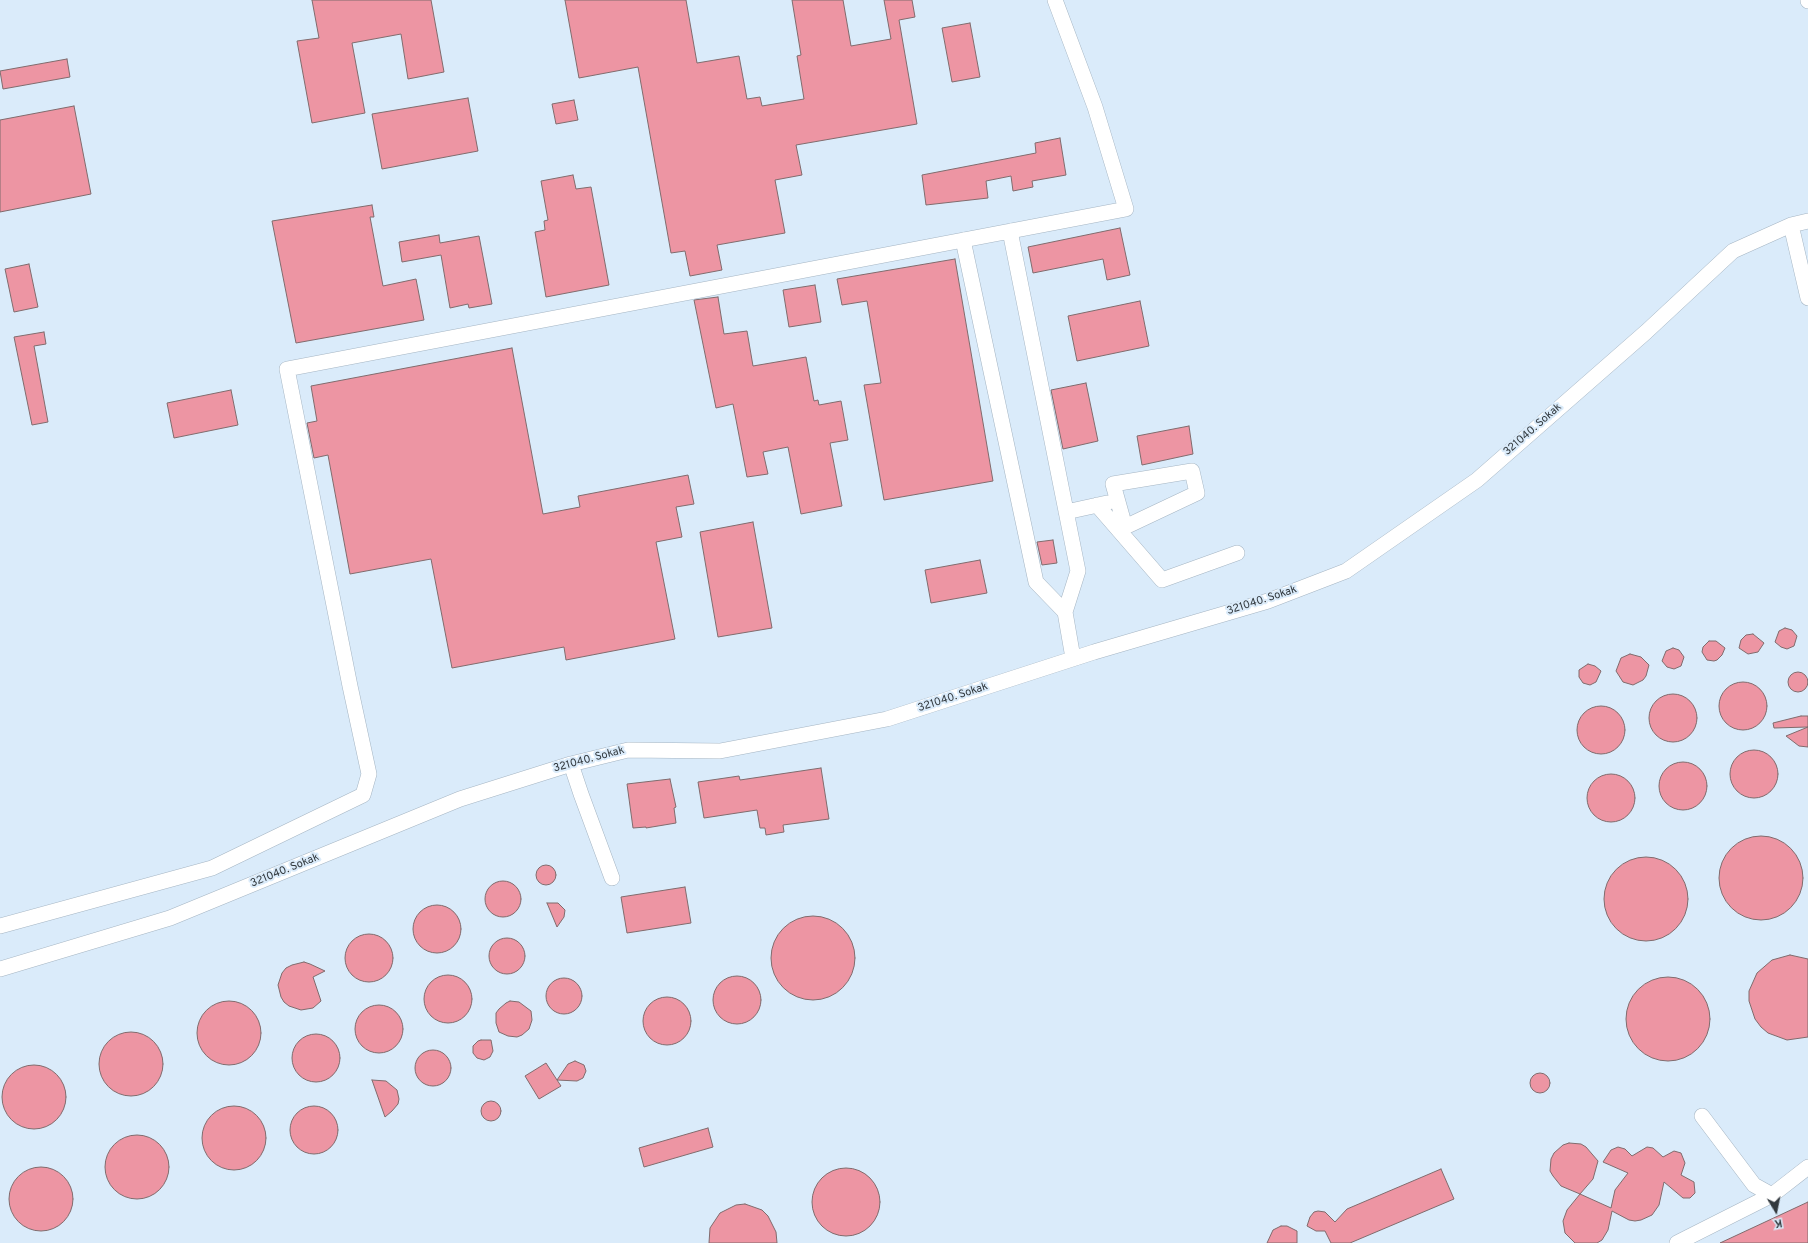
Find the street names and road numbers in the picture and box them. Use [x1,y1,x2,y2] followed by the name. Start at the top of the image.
[1501,401,1565,459] street label: 321040. Sokak
[1225,583,1299,619] street label: 321040. Sokak
[916,680,990,716] street label: 321040. Sokak
[552,744,626,776] street label: 321040. Sokak
[249,851,321,891] street label: 321040. Sokak

